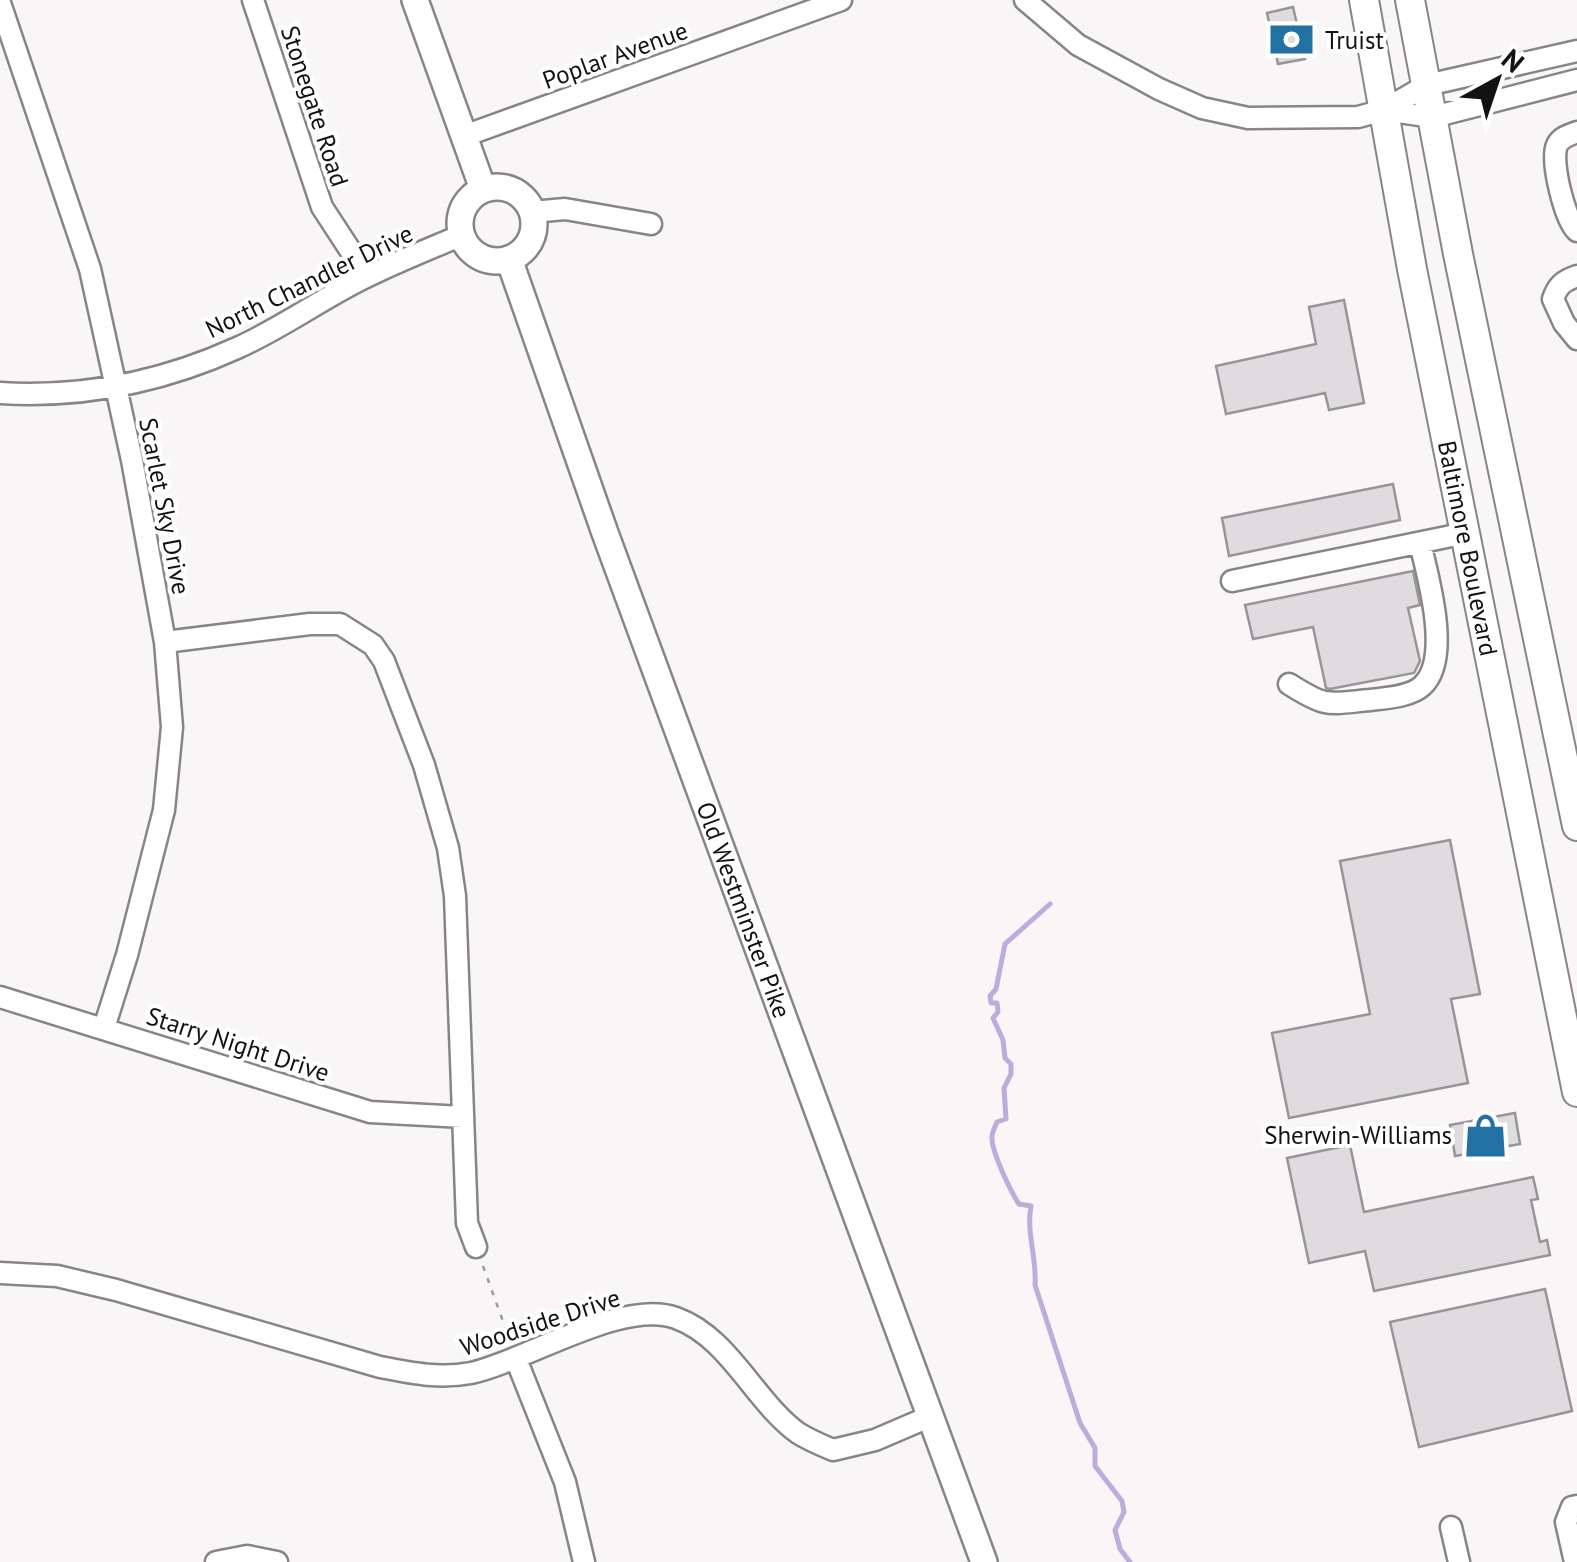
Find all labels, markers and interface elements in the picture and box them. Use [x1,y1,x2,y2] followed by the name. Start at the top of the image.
[538,14,692,96] street label: Poplar Avenue
[1268,16,1316,64] bank icon: Truist
[274,21,356,191] street label: Stonegate Road
[1325,24,1384,56] place label: Truist
[1447,30,1547,130] north arrow
[1494,40,1532,81] text: N
[200,217,418,345] street label: North Chandler Drive
[132,415,198,597] street label: Scarlet Sky Drive
[1431,438,1505,658] street label: Baltimore Boulevard
[689,797,798,1022] street label: Old Westminster Pike
[143,999,333,1089] street label: Starry Night Drive
[1461,1111,1509,1159] shop icon: Sherwin-Williams
[1264,1119,1452,1151] place label: Sherwin-Williams
[456,1281,624,1363] street label: Woodside Drive

